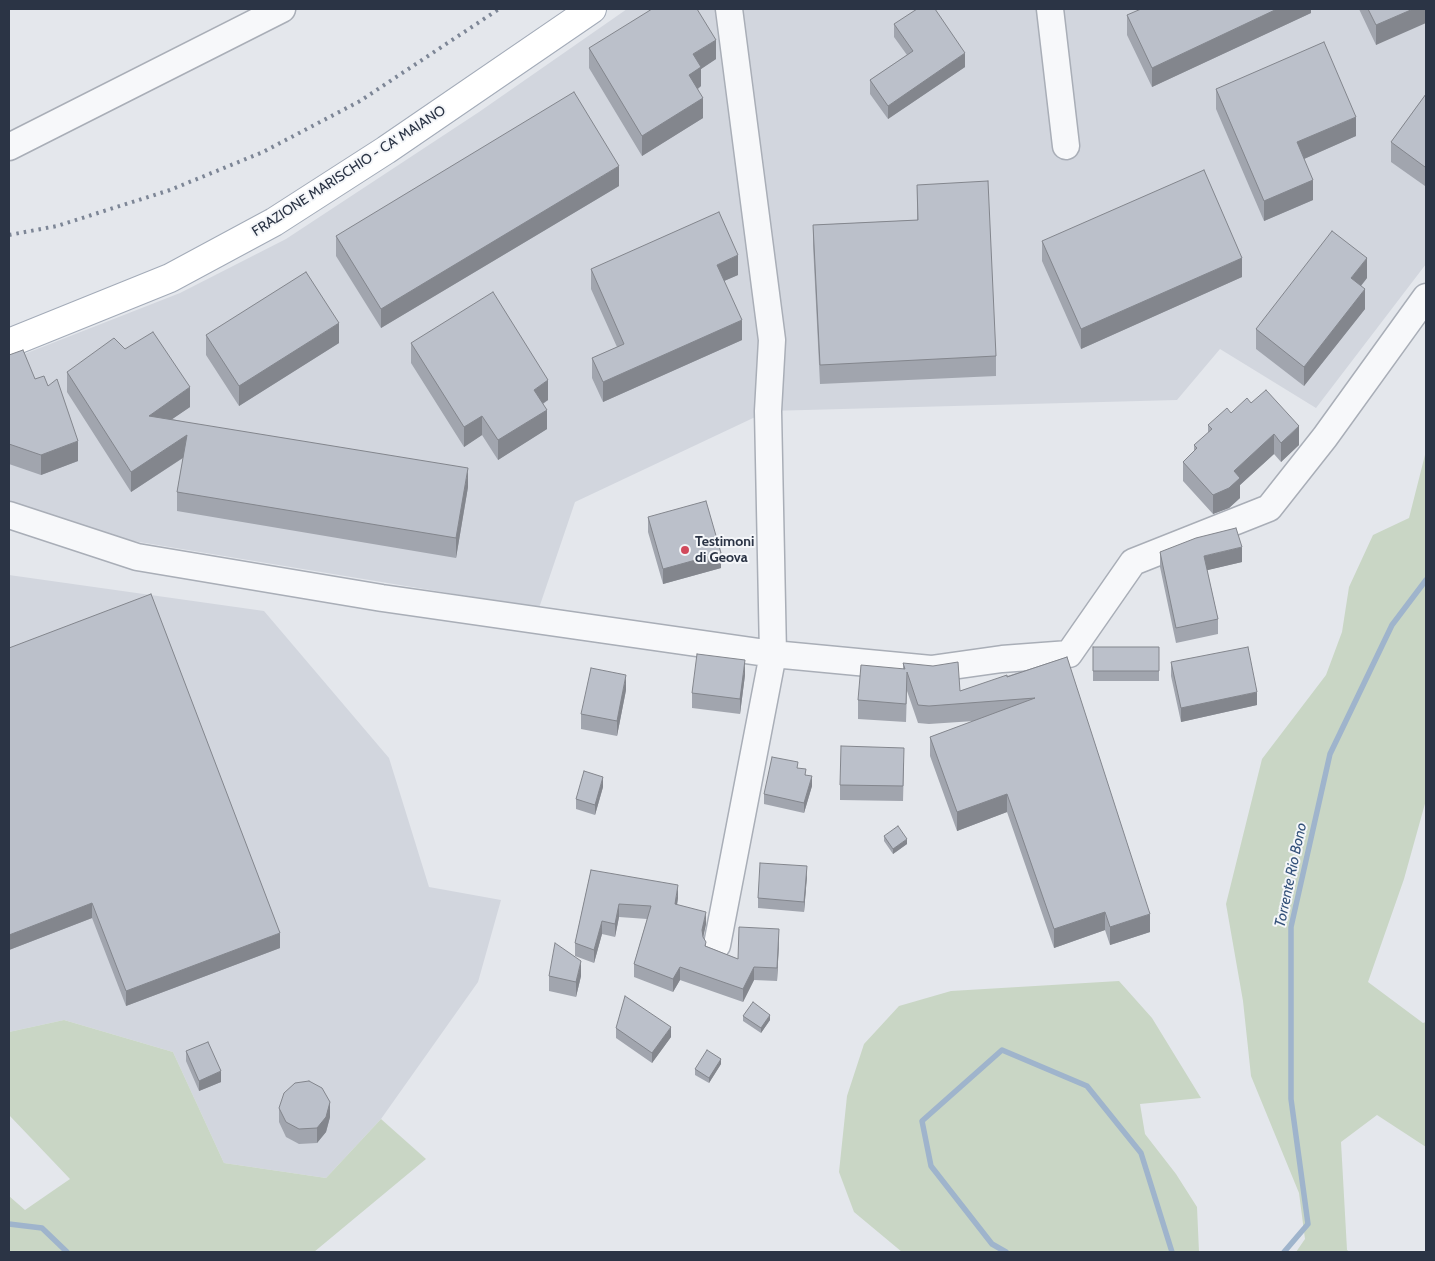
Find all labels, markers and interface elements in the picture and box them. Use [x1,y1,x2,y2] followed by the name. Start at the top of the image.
[249,102,449,240] street label: FRAZIONE MARISCHIO - CA' MAIANO
[695,534,754,566] place label: Testimoni di Geova
[679,544,691,556] marker: Testimoni di Geova
[1271,821,1311,929] water label: Torrente Rio Bono

